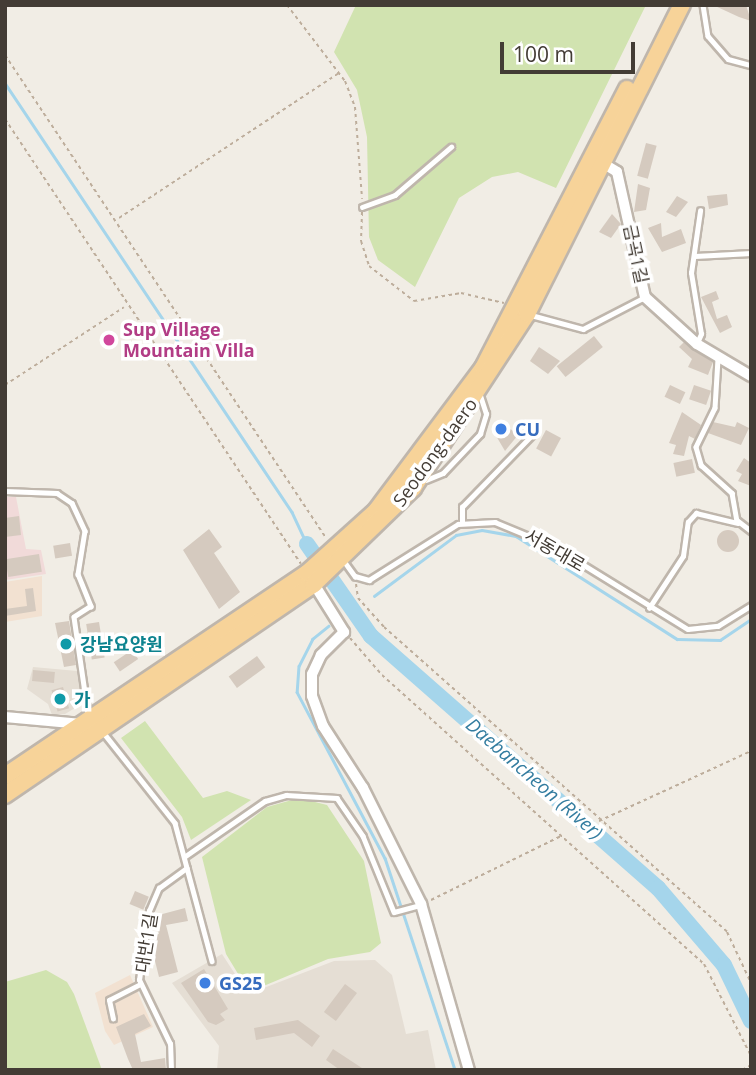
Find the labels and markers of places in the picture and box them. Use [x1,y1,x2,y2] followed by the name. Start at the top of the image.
[123,319,255,362] place label: Sup Village Mountain Villa
[101,332,117,348] marker: Sup Village Mountain Villa
[515,418,540,440] place label: CU
[493,421,509,437] marker: CU
[80,633,163,655] place label: 강남요양원
[58,636,74,652] marker: 강남요양원
[74,688,91,710] place label: 가
[52,691,68,707] marker: 가
[219,972,263,994] place label: GS25
[197,975,213,991] marker: GS25

